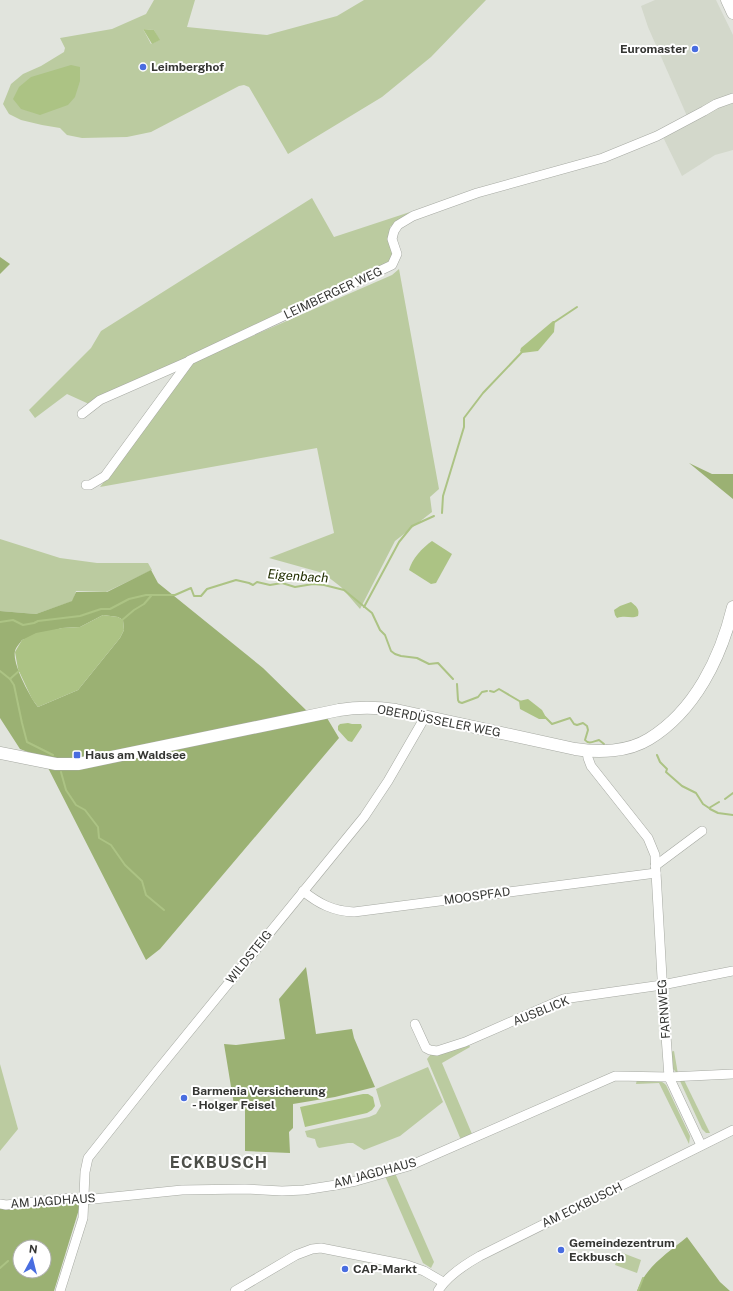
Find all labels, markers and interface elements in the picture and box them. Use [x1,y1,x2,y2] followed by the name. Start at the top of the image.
[620,42,687,56] place label: Euromaster
[690,44,700,54] marker: Euromaster
[151,60,224,74] place label: Leimberghof
[138,62,148,72] marker: Leimberghof
[282,264,384,322] street label: LEIMBERGER WEG
[267,566,329,586] water label: Eigenbach
[376,702,502,740] street label: OBERDÜSSELER WEG
[85,748,186,762] place label: Haus am Waldsee
[72,750,82,760] marker: Haus am Waldsee
[443,884,511,908] street label: MOOSPFAD
[223,927,275,987] street label: WILDSTEIG
[655,979,673,1039] street label: FARNWEG
[511,993,571,1029] street label: AUSBLICK
[192,1084,326,1112] place label: Barmenia Versicherung - Holger Feisel
[179,1093,189,1103] marker: Barmenia Versicherung - Holger Feisel
[170,1153,268,1172] district label: ECKBUSCH
[332,1155,418,1191] street label: AM JAGDHAUS
[540,1179,624,1231] street label: AM ECKBUSCH
[10,1191,96,1211] street label: AM JAGDHAUS
[569,1236,675,1264] place label: Gemeindezentrum Eckbusch
[12,1239,52,1279] north arrow
[28,1243,38,1256] text: N
[556,1245,566,1255] marker: Gemeindezentrum Eckbusch
[353,1262,417,1276] place label: CAP-Markt
[340,1264,350,1274] marker: CAP-Markt

